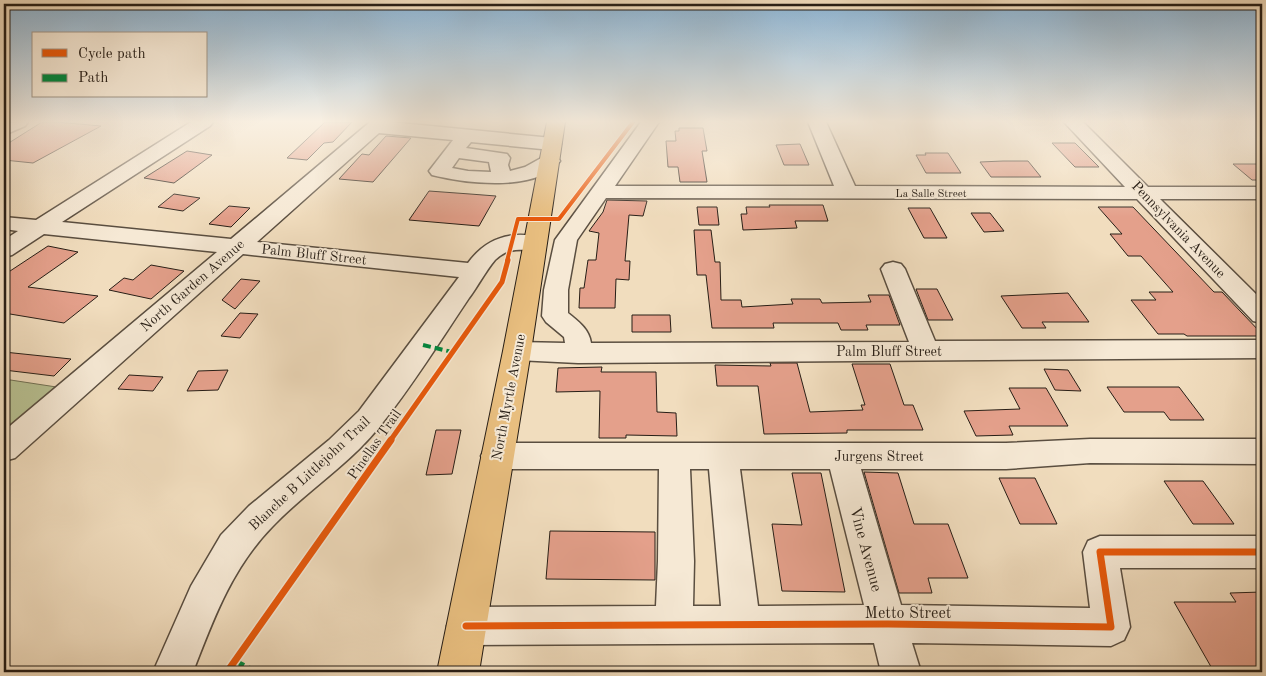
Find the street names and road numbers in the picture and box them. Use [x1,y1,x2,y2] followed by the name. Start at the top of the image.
[1129,179,1228,281] street label: Pennsylvania Avenue
[895,189,967,200] street label: La Salle Street
[138,237,247,334] street label: North Garden Avenue
[261,243,367,267] street label: Palm Bluff Street
[490,333,528,461] street label: North Myrtle Avenue
[836,345,942,359] street label: Palm Bluff Street
[346,407,404,482] street label: Pinellas Trail
[247,414,373,533] street label: Blanche B Littlejohn Trail
[834,450,924,464] street label: Jurgens Street
[846,505,884,594] street label: Vine Avenue
[865,606,952,622] street label: Metto Street

